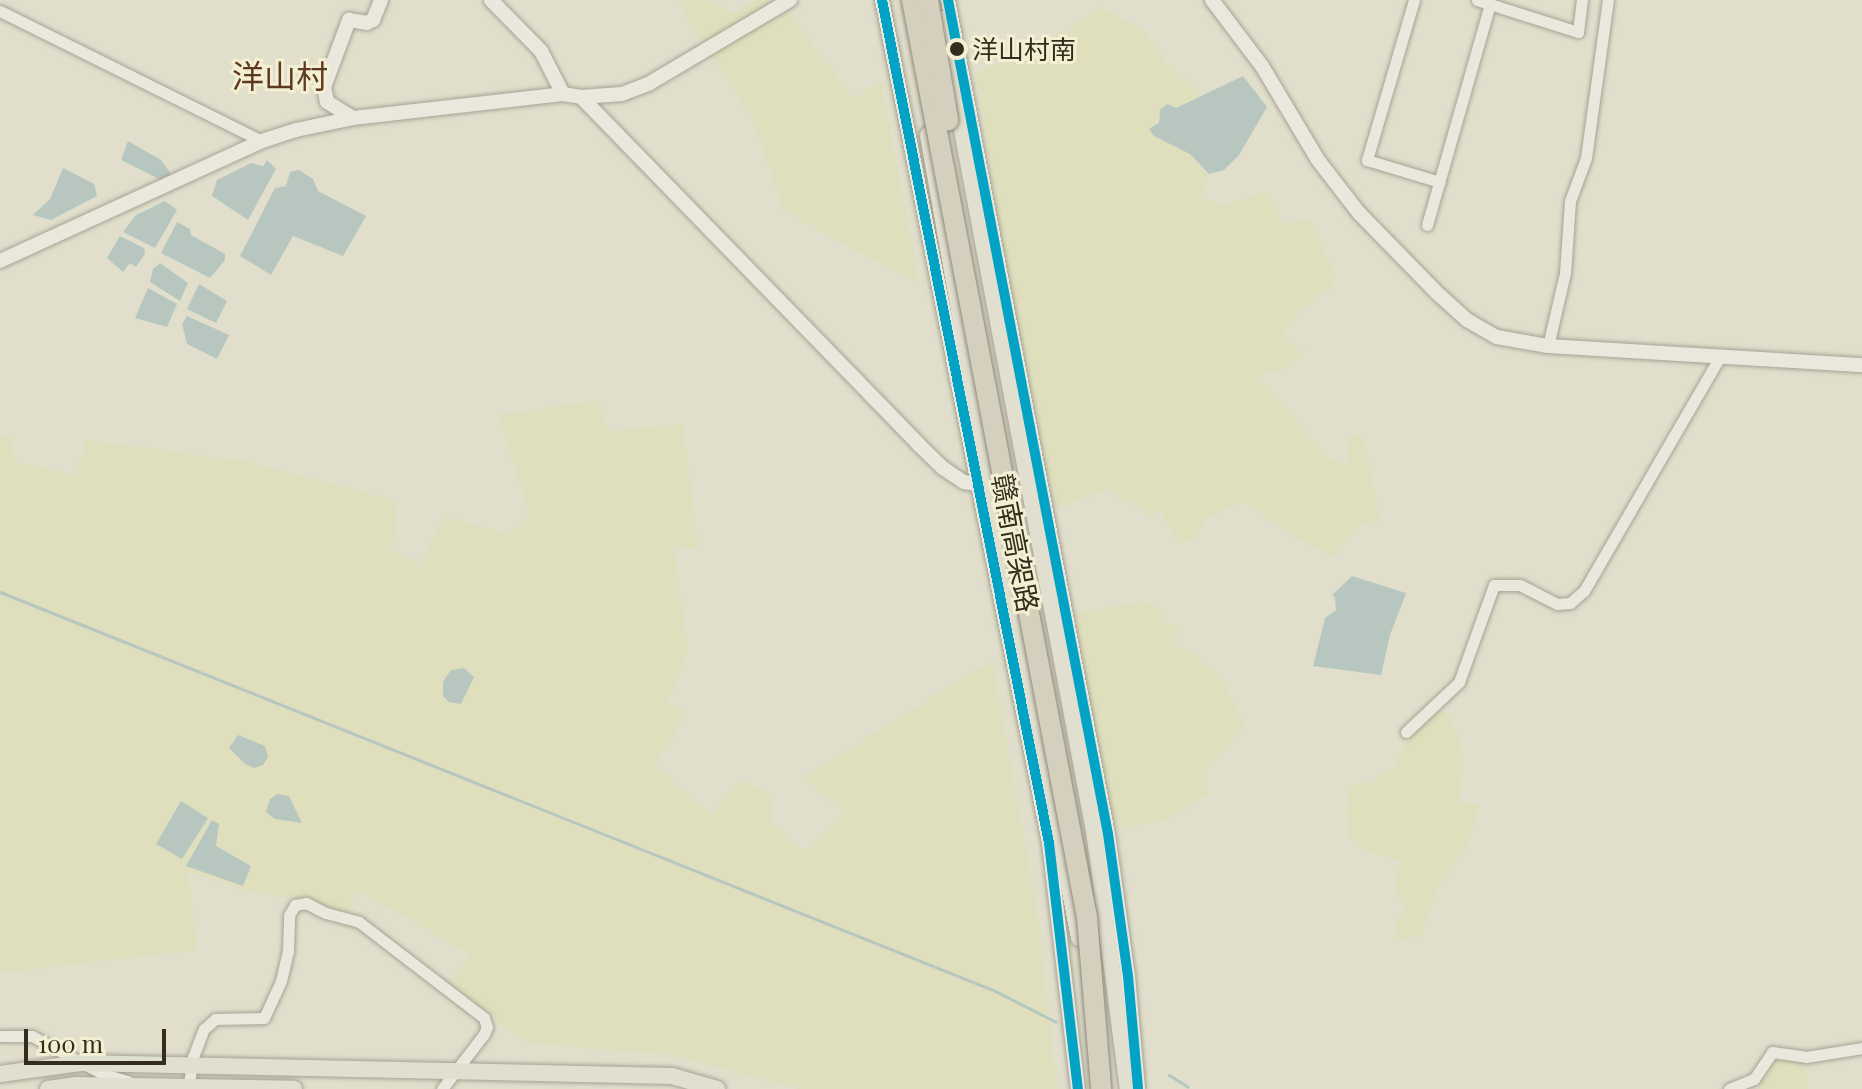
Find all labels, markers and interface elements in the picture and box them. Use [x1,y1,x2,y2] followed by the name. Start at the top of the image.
[972,33,1076,65] place label: 洋山村南
[949,41,965,57] marker: 洋山村南
[232,56,328,94] district label: 洋山村
[986,471,1046,615] street label: 赣南高架路
[28,1013,170,1063] scale bar
[38,1027,103,1059] text: 100 m

